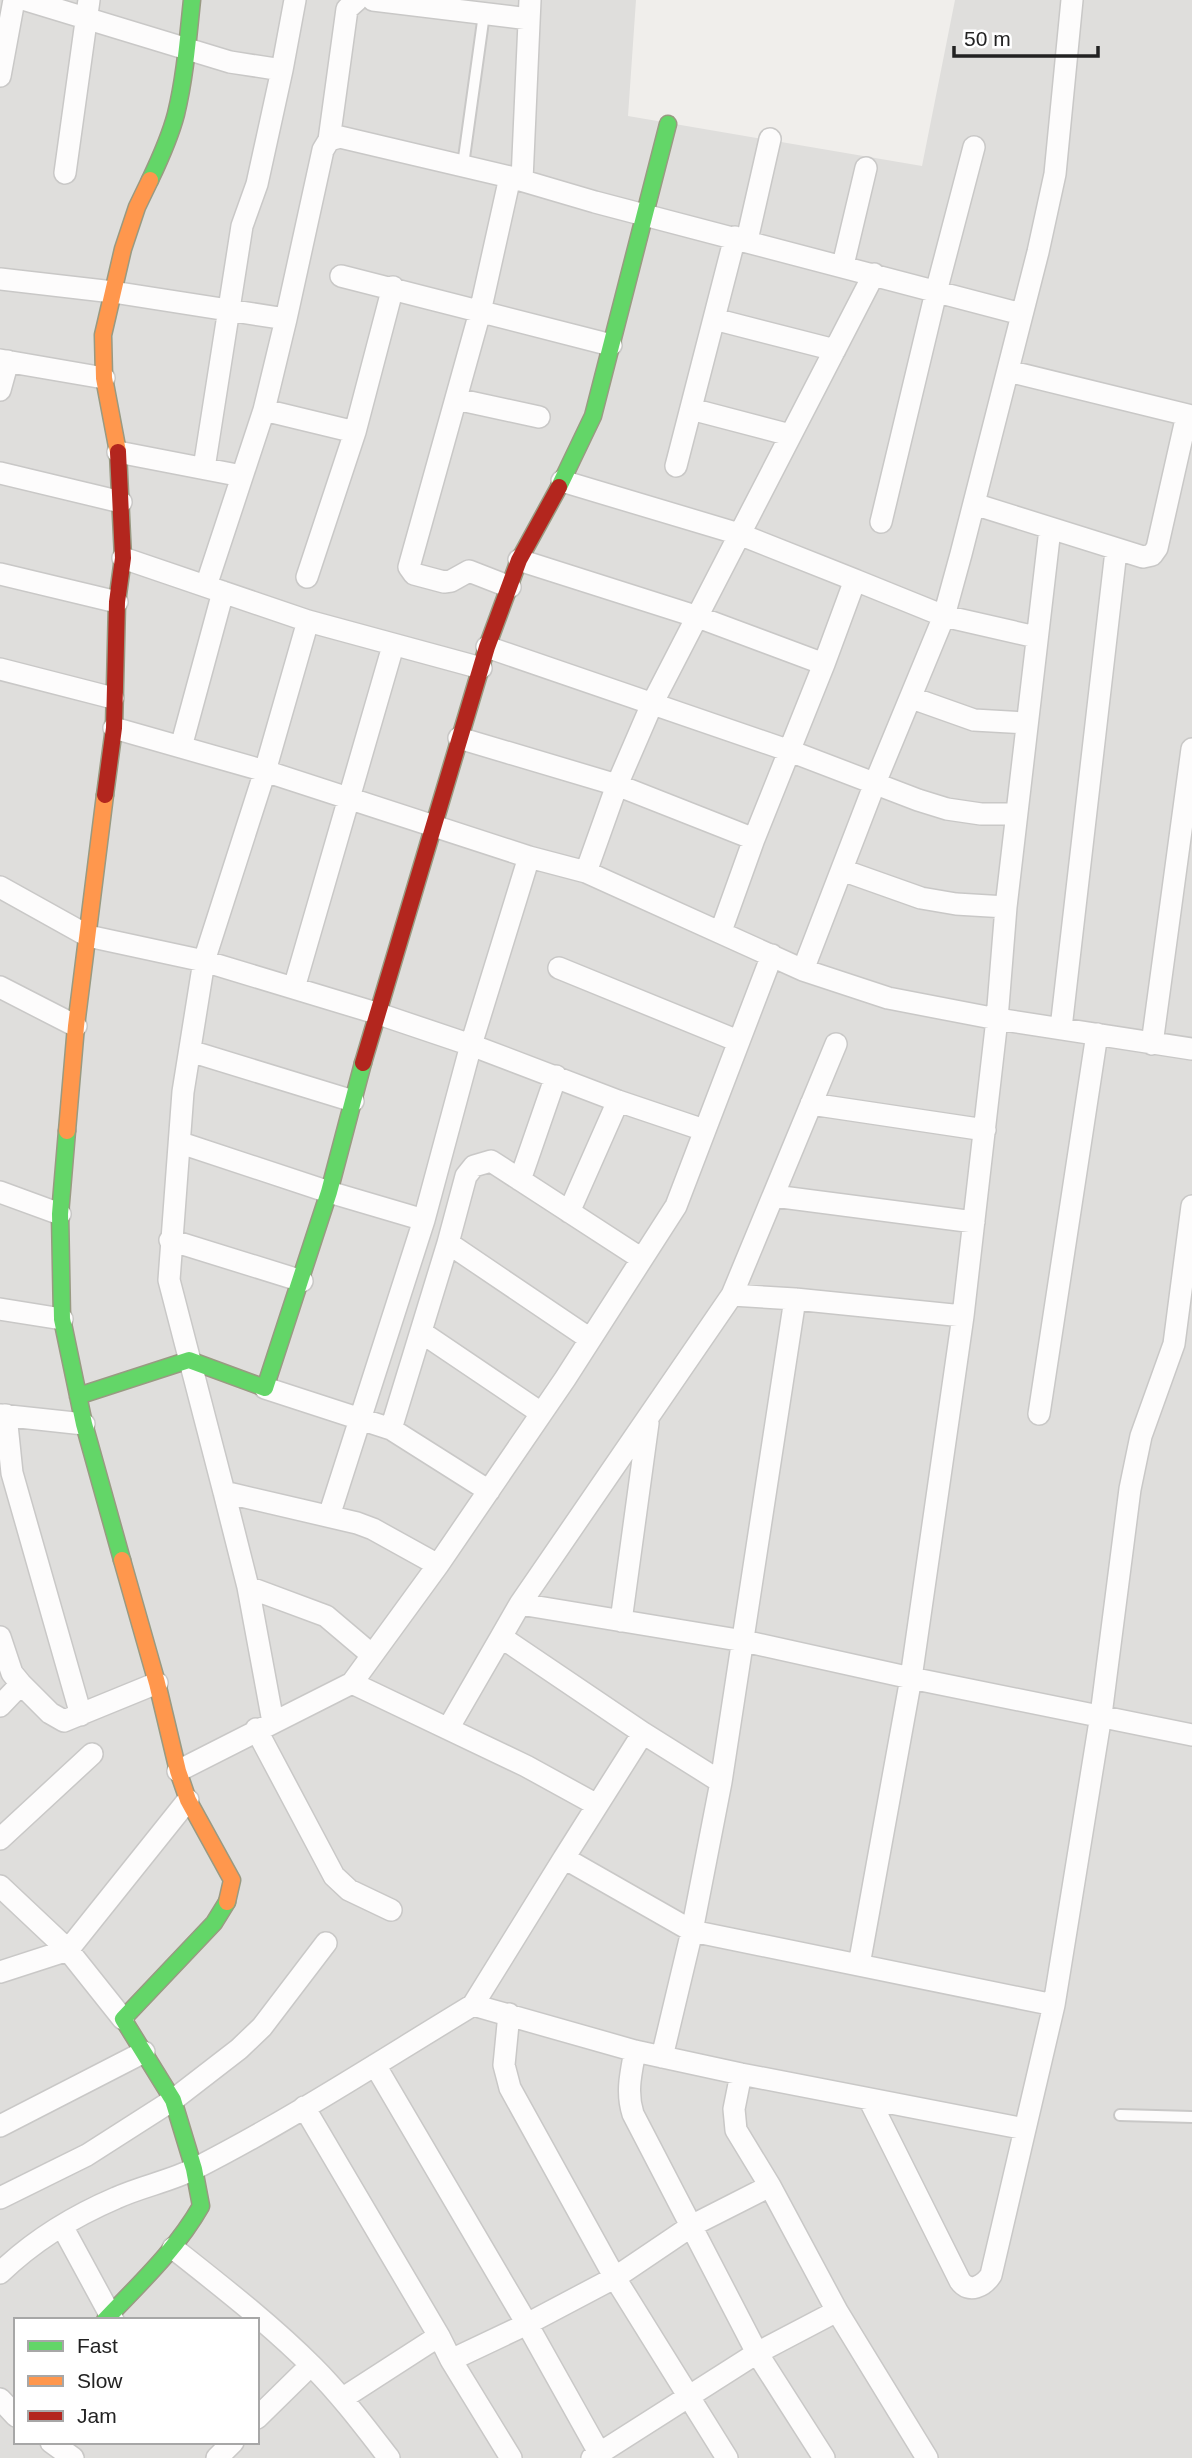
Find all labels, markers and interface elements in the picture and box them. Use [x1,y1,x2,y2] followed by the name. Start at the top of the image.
[954,14,1098,58] scale bar
[964,27,1011,50] text: 50 m
[14,2318,259,2444] legend
[77,2334,118,2357] text: Fast
[77,2369,123,2392] text: Slow
[77,2404,117,2427] text: Jam

